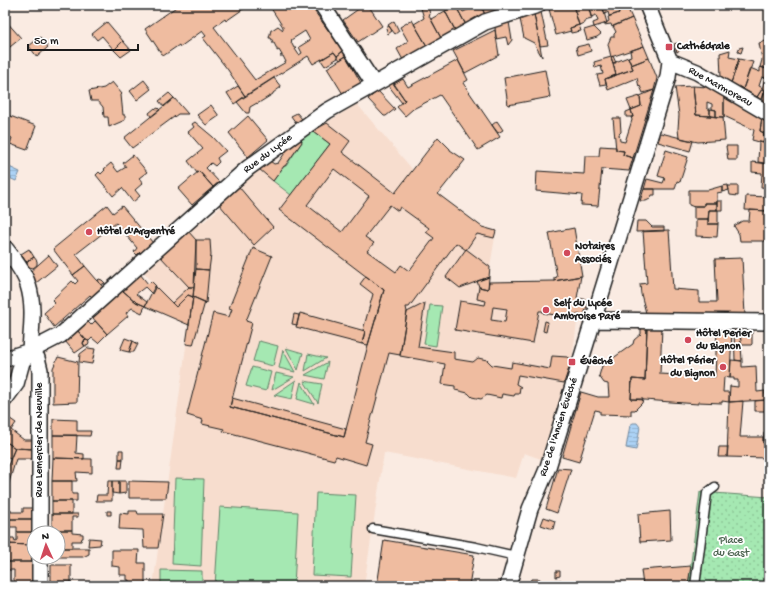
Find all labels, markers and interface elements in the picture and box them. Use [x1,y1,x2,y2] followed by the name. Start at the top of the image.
[28,26,138,52] scale bar
[34,35,59,49] text: 50 m
[676,40,731,53] place label: Cathédrale
[664,42,674,52] marker: Cathédrale
[686,64,754,110] street label: Rue Marmoreau
[241,132,295,176] street label: Rue du Lycée
[97,225,176,239] place label: Hôtel d'Argentré
[84,227,94,237] marker: Hôtel d'Argentré
[574,240,615,266] place label: Notaires Associés
[562,248,572,258] marker: Notaires Associés
[553,297,621,323] place label: Self du Lycée Ambroise Paré
[541,305,551,315] marker: Self du Lycée Ambroise Paré
[696,327,752,354] place label: Hôtel Perier du Bignon
[683,335,693,345] marker: Hôtel Perier du Bignon
[579,354,614,368] place label: Évêché
[660,354,716,381] place label: Hôtel Périer du Bignon
[567,357,577,367] marker: Évêché
[718,362,728,372] marker: Hôtel Périer du Bignon
[536,375,581,478] street label: Rue de l'Ancien Évêché
[34,382,46,498] street label: Rue Lemercier de Neuville
[26,525,66,565] north arrow
[42,531,49,543] text: N
[713,535,750,560] park label: Place du Gast

